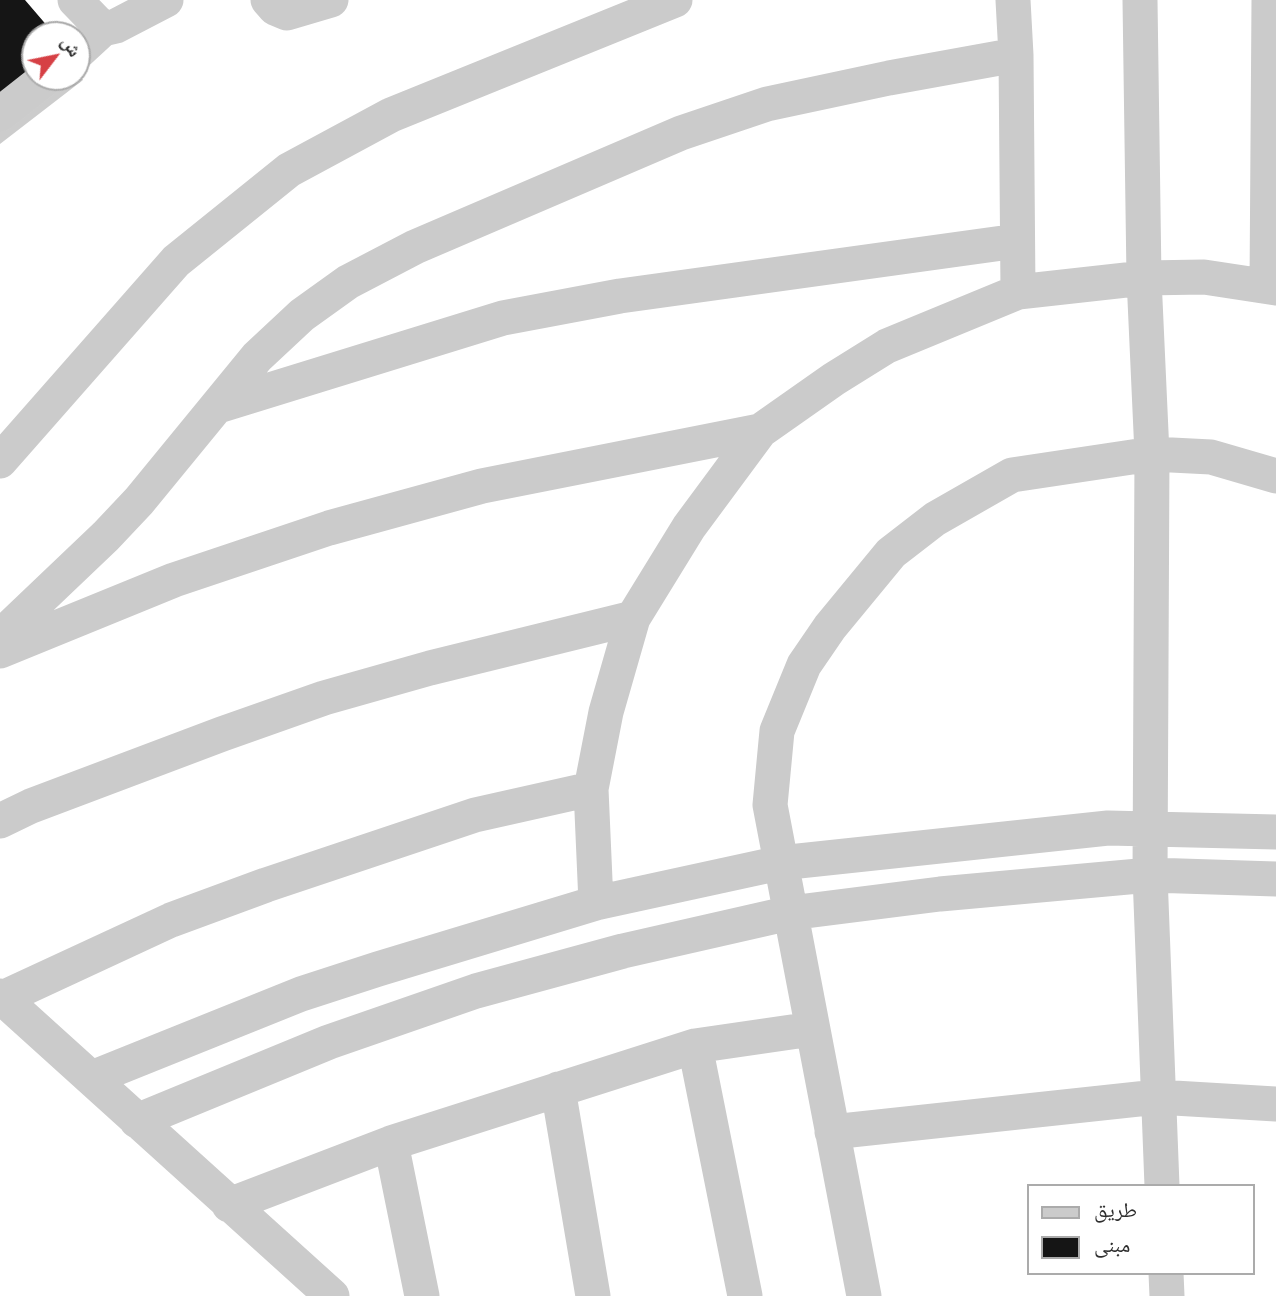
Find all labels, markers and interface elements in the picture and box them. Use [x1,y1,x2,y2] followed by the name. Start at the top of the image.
[21,21,91,91] north arrow
[57,31,88,61] text: ش
[1028,1184,1255,1275] legend
[1094,1196,1137,1222] text: طريق
[1094,1231,1130,1257] text: مبنى

